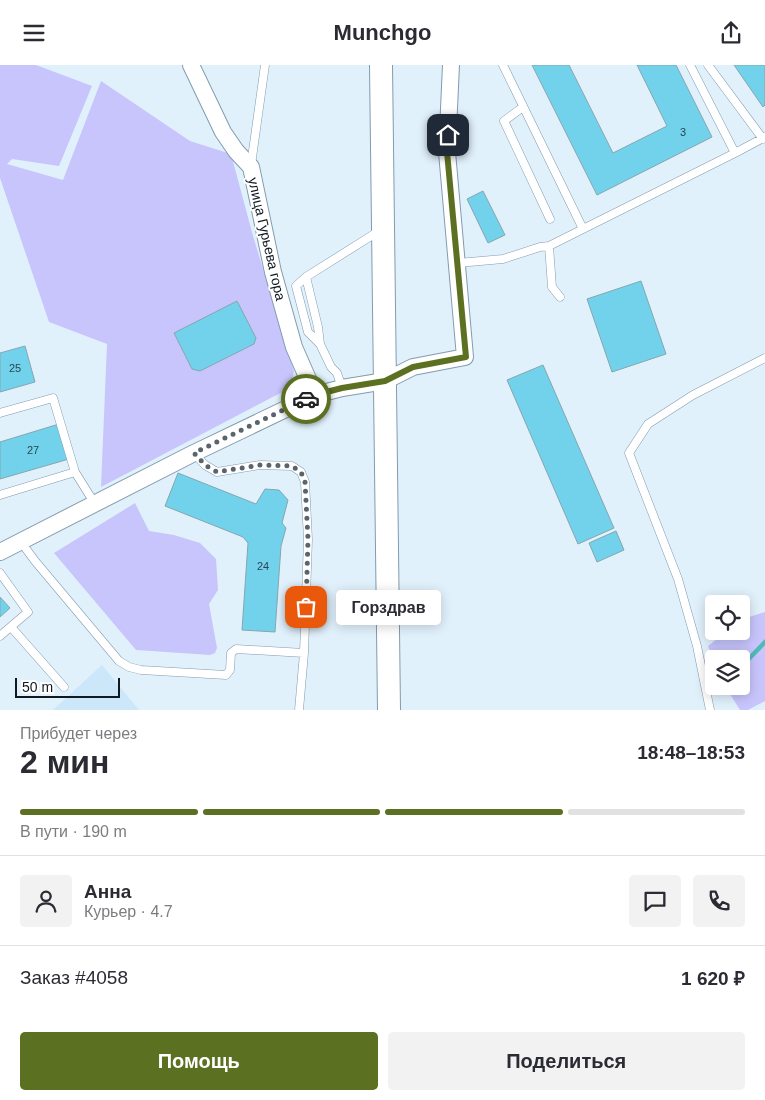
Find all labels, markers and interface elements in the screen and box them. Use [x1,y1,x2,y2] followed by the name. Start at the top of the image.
[20,19,48,47] icon: menu
[717,19,745,47] icon: share
[334,20,431,45] text: Munchgo
[427,114,469,156] pin
[434,121,462,149] icon: home
[680,126,686,138] house number: 3
[245,176,289,302] street label: улица Гурьева гора
[9,362,21,374] house number: 25
[281,374,331,424] courier
[292,385,320,413] icon: car
[27,444,39,456] house number: 27
[257,560,269,572] house number: 24
[285,586,327,628] pin
[336,589,441,625] callout: Горздрав
[292,593,320,621] icon: bag
[705,595,750,695] map controls
[705,595,750,640] button: locate
[351,599,426,616] text: Горздрав
[705,650,750,695] button: layers
[15,675,120,698] scale bar
[22,679,53,695] text: 50 m
[20,725,137,742] text: Прибудет через
[637,742,745,763] text: 18:48–18:53
[20,744,109,780] text: 2 мин
[20,823,127,840] text: В пути · 190 m
[20,875,72,927] button: person
[629,875,681,927] button: chat
[693,875,745,927] button: phone
[84,881,131,902] text: Анна
[84,903,173,920] text: Курьер · 4.7
[20,967,128,988] text: Заказ #4058
[681,968,745,989] text: 1 620 ₽
[20,1032,378,1090] button: Помощь
[388,1032,745,1090] button: Поделиться

